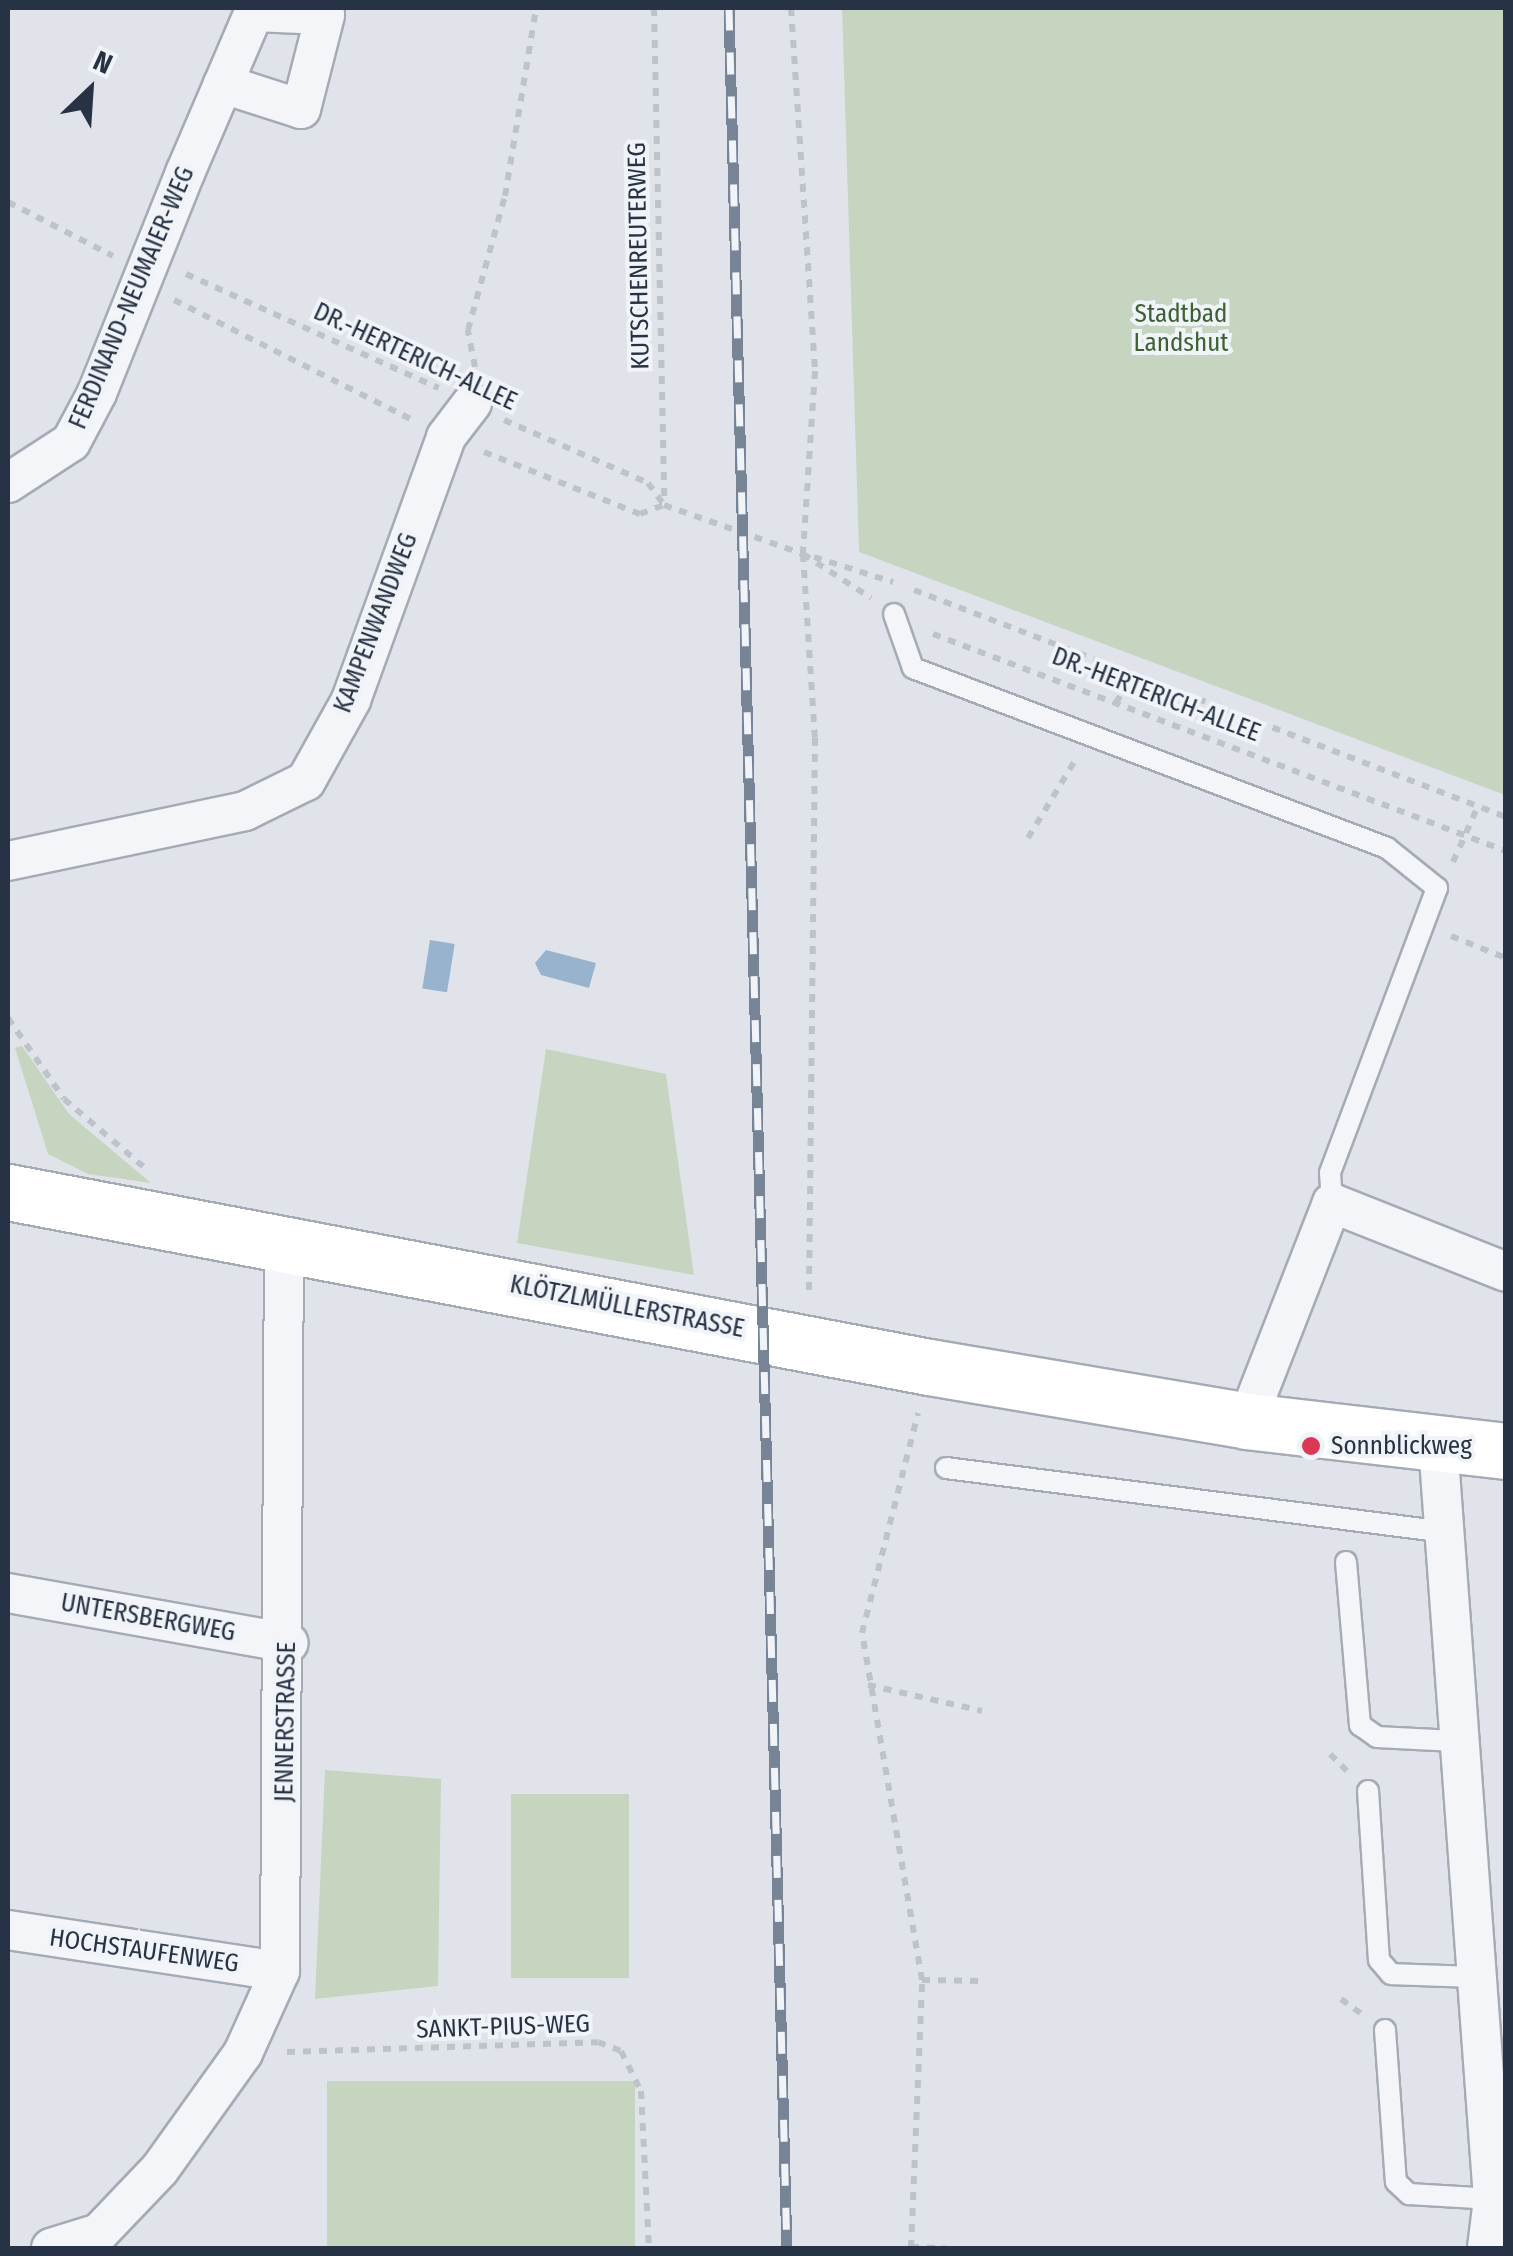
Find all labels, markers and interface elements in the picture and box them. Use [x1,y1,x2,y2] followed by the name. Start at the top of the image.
[40,40,140,140] north arrow
[88,44,117,81] text: N
[622,142,656,370] street label: KUTSCHENREUTERWEG
[63,162,201,434] street label: FERDINAND-NEUMAIER-WEG
[309,297,521,417] street label: DR.-HERTERICH-ALLEE
[1134,300,1228,359] park label: Stadtbad Landshut
[328,529,424,717] street label: KAMPENWANDWEG
[1048,641,1264,749] street label: DR.-HERTERICH-ALLEE
[507,1270,747,1344] street label: KLÖTZLMÜLLERSTRASSE
[1331,1431,1472,1461] place label: Sonnblickweg
[1300,1435,1322,1457] marker: Sonnblickweg
[58,1588,238,1648] street label: UNTERSBERGWEG
[270,1642,302,1802] street label: JENNERSTRASSE
[47,1923,241,1979] street label: HOCHSTAUFENWEG
[416,2009,590,2045] street label: SANKT-PIUS-WEG

